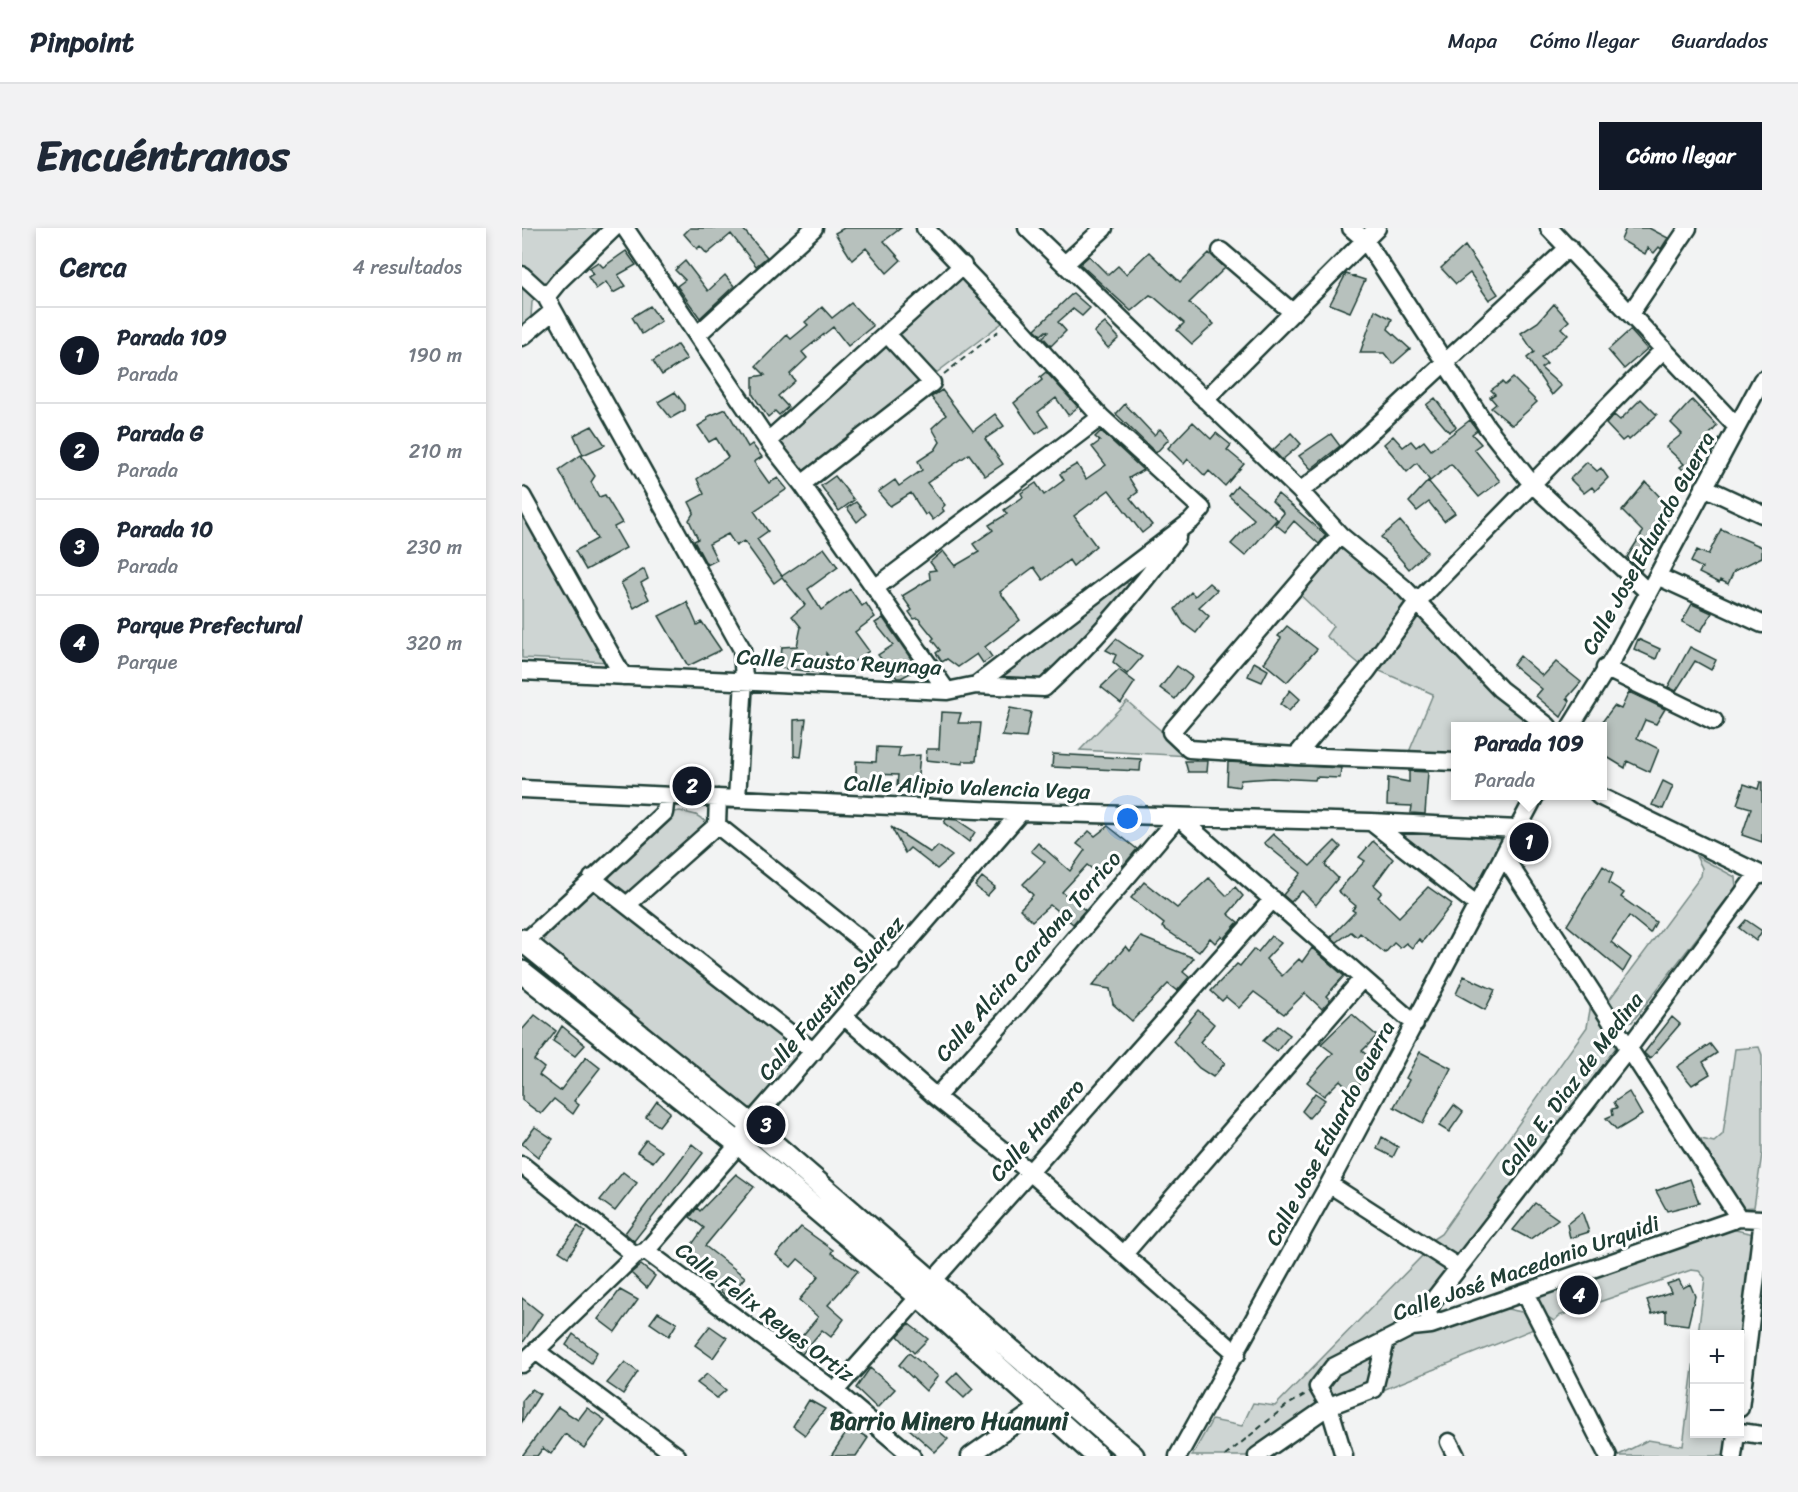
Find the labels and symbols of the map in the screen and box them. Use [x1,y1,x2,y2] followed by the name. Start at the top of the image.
[1570,424,1726,662] street label: Calle Jose Eduardo Guerra
[736,637,943,687] street label: Calle Fausto Reynaga
[843,763,1092,811] street label: Calle Alipio Valencia Vega
[672,764,712,808] pin: 2
[1113,804,1142,833] your location
[1510,820,1548,864] pin: 1
[925,841,1131,1071] street label: Calle Alcira Cardona Torrico
[748,906,915,1090] street label: Calle Faustino Suarez
[1488,982,1654,1185] street label: Calle E. Diaz de Medina
[1254,1013,1406,1253] street label: Calle Jose Eduardo Guerra
[979,1069,1095,1191] street label: Calle Homero
[746,1102,786,1148] pin: 3
[1387,1204,1666,1332] street label: Calle José Macedonio Urquidi
[667,1231,864,1393] street label: Calle Felix Reyes Ortiz
[1560,1272,1598,1318] pin: 4
[830,1400,1070,1442] district label: Barrio Minero Huanuni

